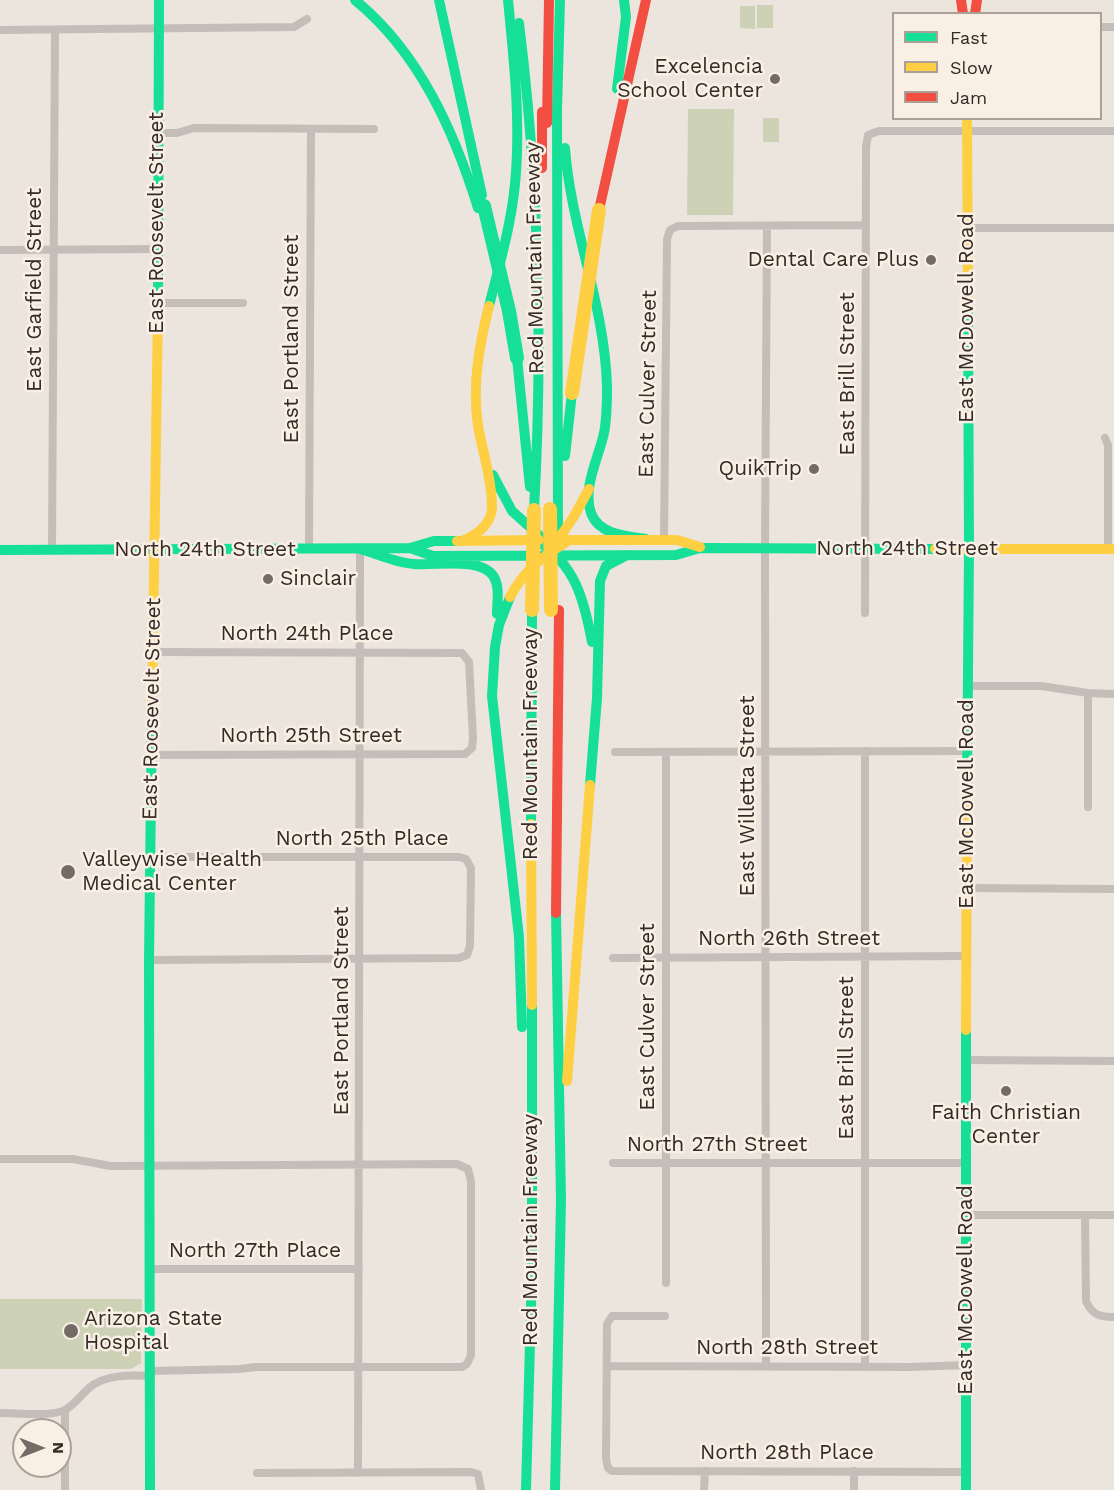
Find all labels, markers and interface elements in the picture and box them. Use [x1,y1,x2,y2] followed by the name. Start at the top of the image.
[892,12,1102,120] legend
[950,27,987,48] text: Fast
[617,54,763,104] place label: Excelencia School Center
[950,57,993,78] text: Slow
[768,72,782,86] marker: Excelencia School Center
[950,87,987,108] text: Jam
[144,112,170,334] street label: East Roosevelt Street
[520,142,550,374] street label: Red Mountain Freeway
[22,188,48,392] street label: East Garfield Street
[954,213,980,423] street label: East McDowell Road
[279,234,305,444] street label: East Portland Street
[748,247,919,273] place label: Dental Care Plus
[924,253,938,267] marker: Dental Care Plus
[634,290,662,478] street label: East Culver Street
[835,292,861,456] street label: East Brill Street
[719,456,802,482] place label: QuikTrip
[807,462,821,476] marker: QuikTrip
[816,536,998,562] street label: North 24th Street
[114,537,296,563] street label: North 24th Street
[280,566,356,592] place label: Sinclair
[261,572,275,586] marker: Sinclair
[137,598,167,820] street label: East Roosevelt Street
[220,621,394,647] street label: North 24th Place
[518,628,544,860] street label: Red Mountain Freeway
[735,695,761,897] street label: East Willetta Street
[954,699,980,909] street label: East McDowell Road
[220,723,402,749] street label: North 25th Street
[275,826,449,852] street label: North 25th Place
[82,847,262,897] place label: Valleywise Health Medical Center
[59,863,77,881] marker: Valleywise Health Medical Center
[329,906,355,1116] street label: East Portland Street
[635,923,661,1111] street label: East Culver Street
[698,926,880,952] street label: North 26th Street
[834,976,860,1140] street label: East Brill Street
[999,1084,1013,1098] marker: Faith Christian Center
[931,1100,1081,1150] place label: Faith Christian Center
[518,1114,544,1346] street label: Red Mountain Freeway
[627,1132,807,1158] street label: North 27th Street
[953,1185,979,1395] street label: East McDowell Road
[169,1238,341,1264] street label: North 27th Place
[84,1306,222,1356] place label: Arizona State Hospital
[62,1322,80,1340] marker: Arizona State Hospital
[696,1335,878,1361] street label: North 28th Street
[12,1418,72,1478] north arrow
[700,1440,874,1466] street label: North 28th Place
[49,1442,68,1454] text: N

